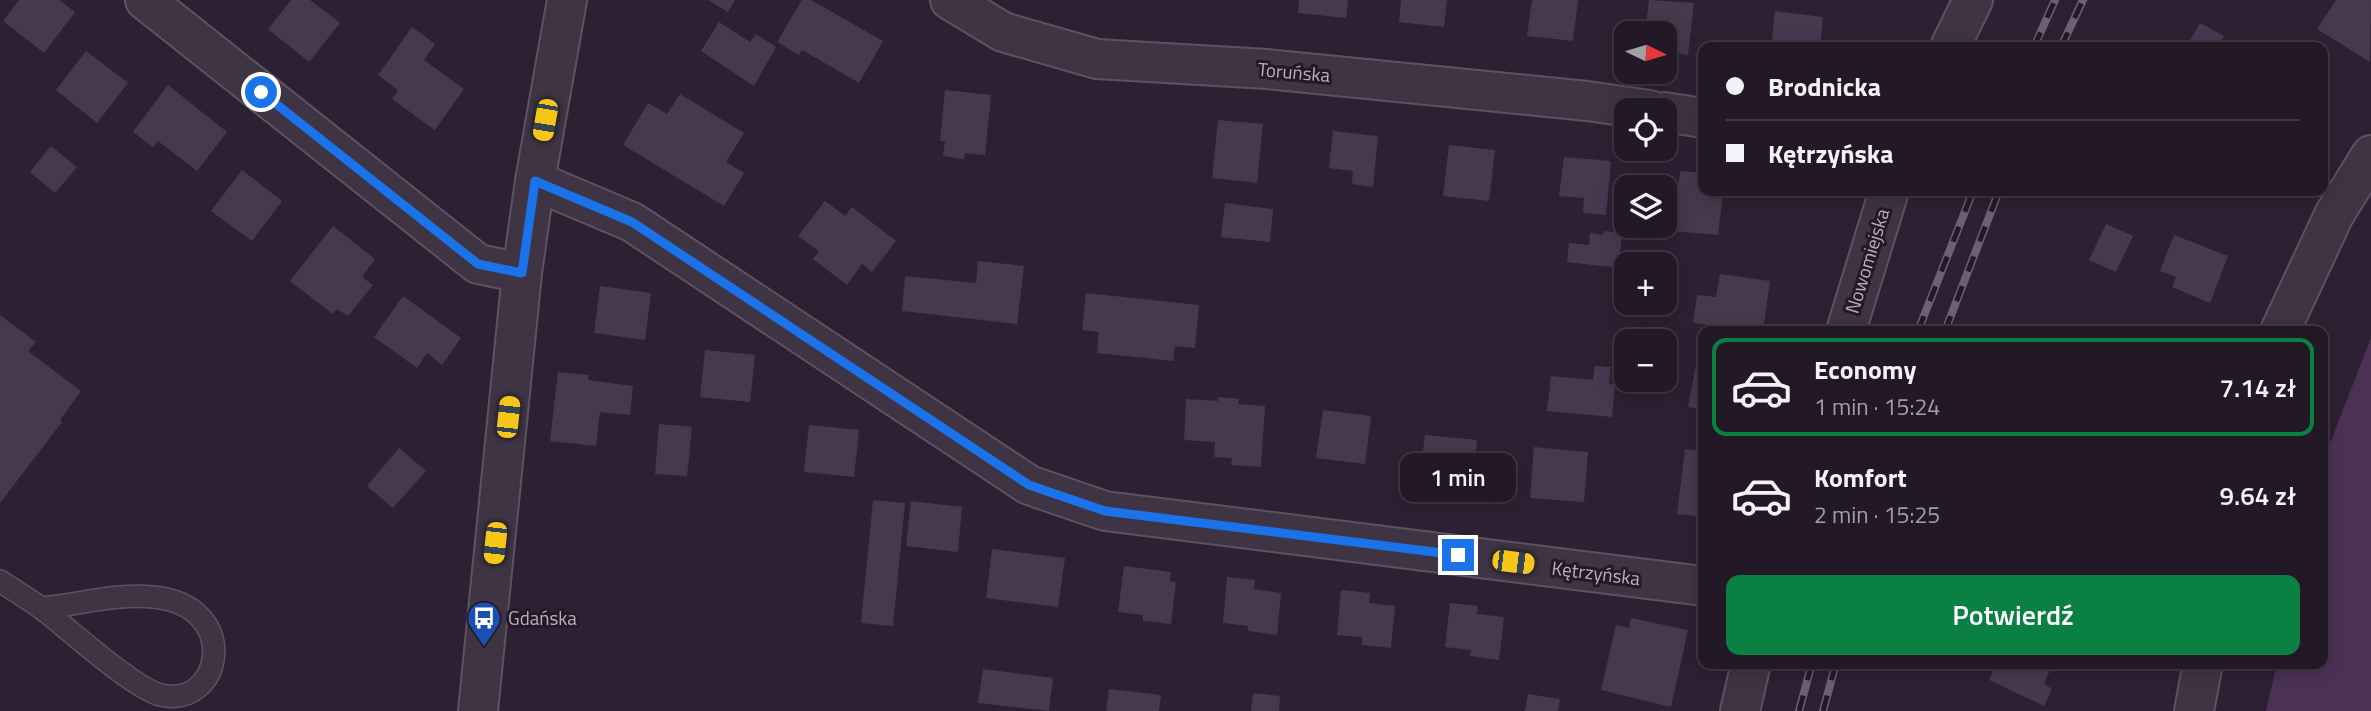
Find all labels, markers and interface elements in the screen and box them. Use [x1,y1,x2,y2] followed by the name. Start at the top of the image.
[1614,21,1676,84] north arrow
[1614,21,1677,392] map controls
[1257,54,1332,89] street label: Toruńska
[1768,67,1881,106] text: Brodnicka
[245,76,277,108] route start
[532,97,559,143] car
[1614,98,1677,161] button: locate
[1768,134,1894,173] text: Kętrzyńska
[1614,175,1677,238] button: layers
[1837,204,1896,317] street label: Nowomiejska
[1614,252,1677,315] button: +
[1614,329,1677,392] button: −
[1814,350,1916,389] text: Economy
[1730,356,1793,419] icon: car
[2219,368,2296,407] text: 7.14 zł
[1814,389,1940,424] text: 1 min · 15:24
[496,395,521,439] car
[1400,454,1516,503] callout: 1 min
[1814,458,1907,497] text: Komfort
[1430,460,1486,495] text: 1 min
[1730,464,1793,527] icon: car
[2219,476,2296,515] text: 9.64 zł
[1814,497,1940,532] text: 2 min · 15:25
[483,521,508,565] car
[1442,539,1474,571] route end
[1491,549,1536,575] car
[1550,553,1642,592] street label: Kętrzyńska
[1726,575,2300,655] button: Potwierdź
[465,599,503,648] bus stop icon: Gdańska
[508,603,577,632] place label: Gdańska

